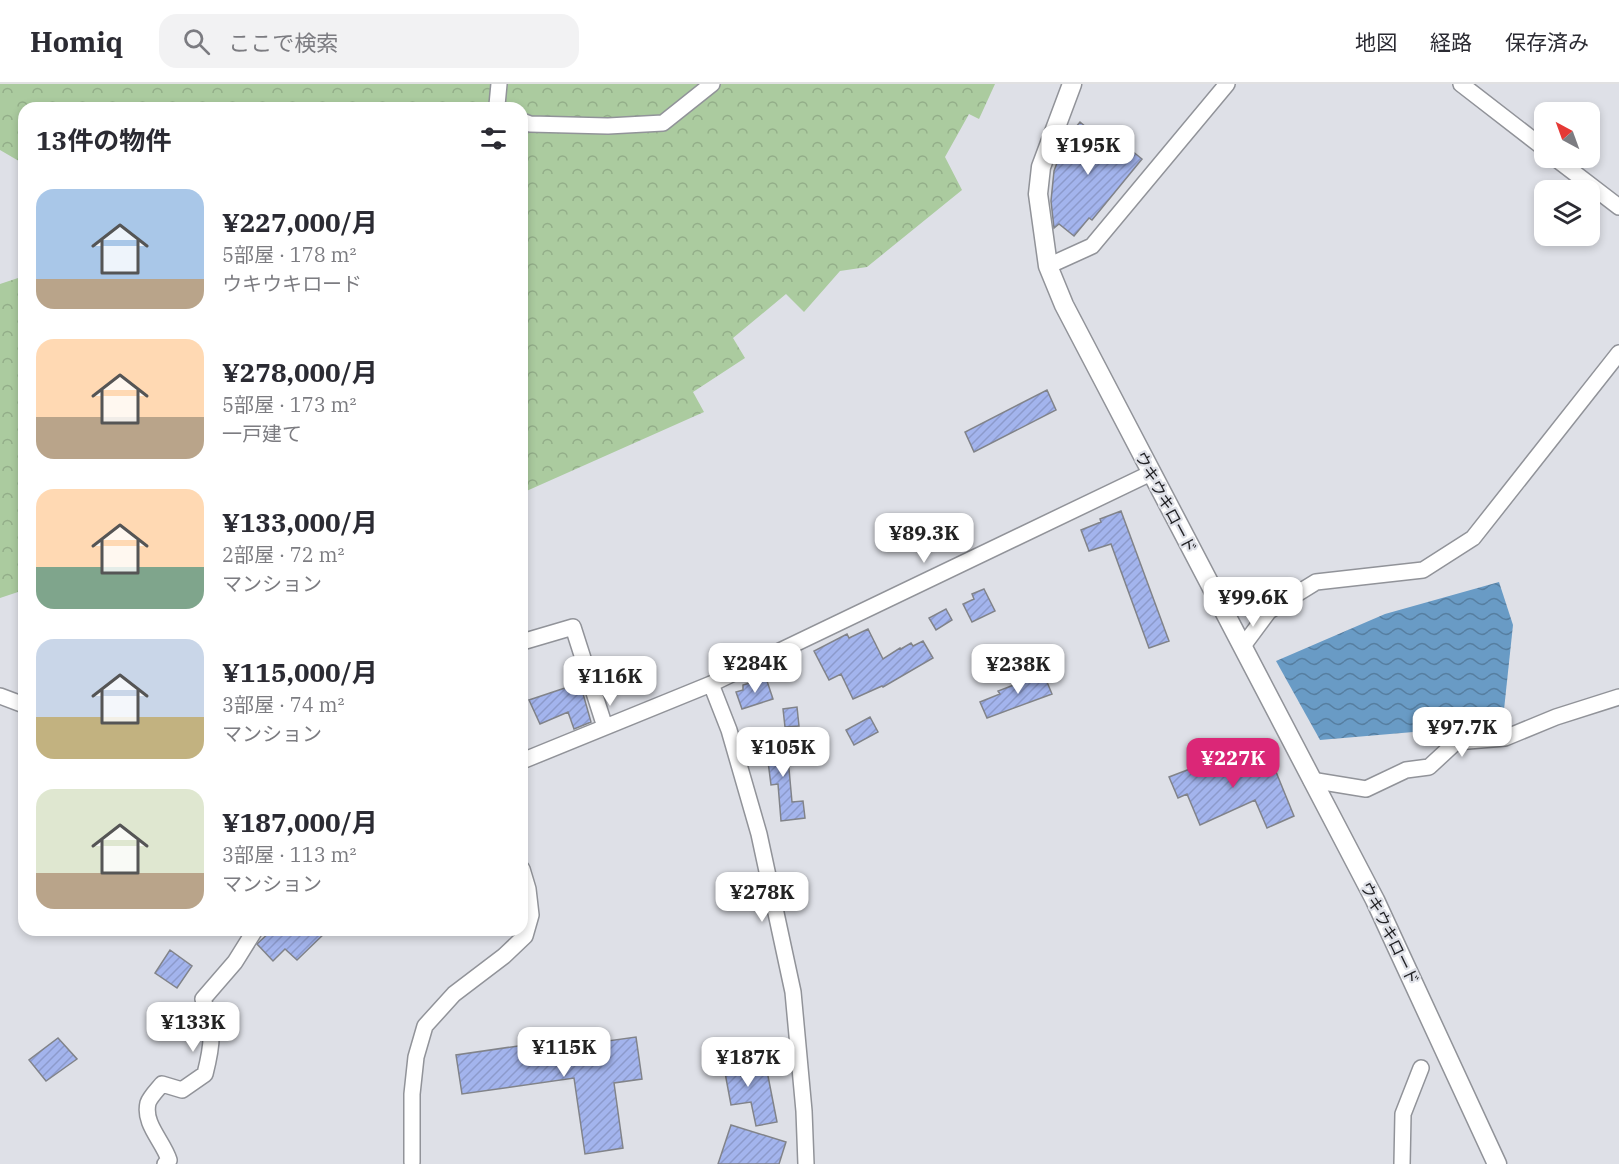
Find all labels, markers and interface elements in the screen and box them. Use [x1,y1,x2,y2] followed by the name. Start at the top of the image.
[159,14,579,68] search box
[30,23,123,60] text: Homiq
[180,25,213,58] icon: search
[228,28,338,57] text: ここで検索
[1355,28,1397,56] text: 地図
[1430,28,1472,56] text: 経路
[1505,28,1589,56] text: 保存済み
[1534,102,1600,168] north arrow
[1534,102,1600,246] map controls
[477,122,510,155] icon: filters
[36,123,171,157] text: 13件の物件
[1046,125,1130,176] pin: ¥195K
[1056,131,1120,158] text: ¥195K
[1534,180,1600,246] button: layers
[222,205,378,239] text: ¥227,000/月
[84,213,156,285] icon: home
[222,241,356,268] text: 5部屋 · 178 m²
[222,270,362,297] text: ウキウキロード
[222,355,378,389] text: ¥278,000/月
[84,363,156,435] icon: home
[222,391,356,418] text: 5部屋 · 173 m²
[222,420,302,447] text: 一戸建て
[1131,448,1201,556] street label: ウキウキロード
[222,505,378,539] text: ¥133,000/月
[84,513,156,585] icon: home
[875,513,973,564] pin: ¥89.3K
[889,519,959,546] text: ¥89.3K
[222,541,344,568] text: 2部屋 · 72 m²
[222,570,322,597] text: マンション
[1204,577,1302,628] pin: ¥99.6K
[1218,583,1288,610] text: ¥99.6K
[713,643,797,694] pin: ¥284K
[976,644,1060,695] pin: ¥238K
[723,649,787,676] text: ¥284K
[986,650,1050,677] text: ¥238K
[222,655,378,689] text: ¥115,000/月
[568,656,652,707] pin: ¥116K
[578,662,642,689] text: ¥116K
[84,663,156,735] icon: home
[222,691,344,718] text: 3部屋 · 74 m²
[1413,707,1511,758] pin: ¥97.7K
[1427,713,1497,740] text: ¥97.7K
[222,720,322,747] text: マンション
[741,727,825,778] pin: ¥105K
[751,733,815,760] text: ¥105K
[1191,738,1275,789] pin: ¥227K
[1201,744,1265,771] text: ¥227K
[222,805,378,839] text: ¥187,000/月
[84,813,156,885] icon: home
[222,841,356,868] text: 3部屋 · 113 m²
[222,870,322,897] text: マンション
[720,872,804,923] pin: ¥278K
[730,878,794,905] text: ¥278K
[1356,878,1424,988] street label: ウキウキロード
[151,1002,235,1053] pin: ¥133K
[161,1008,225,1035] text: ¥133K
[522,1027,606,1078] pin: ¥115K
[532,1033,596,1060] text: ¥115K
[706,1037,790,1088] pin: ¥187K
[716,1043,780,1070] text: ¥187K

